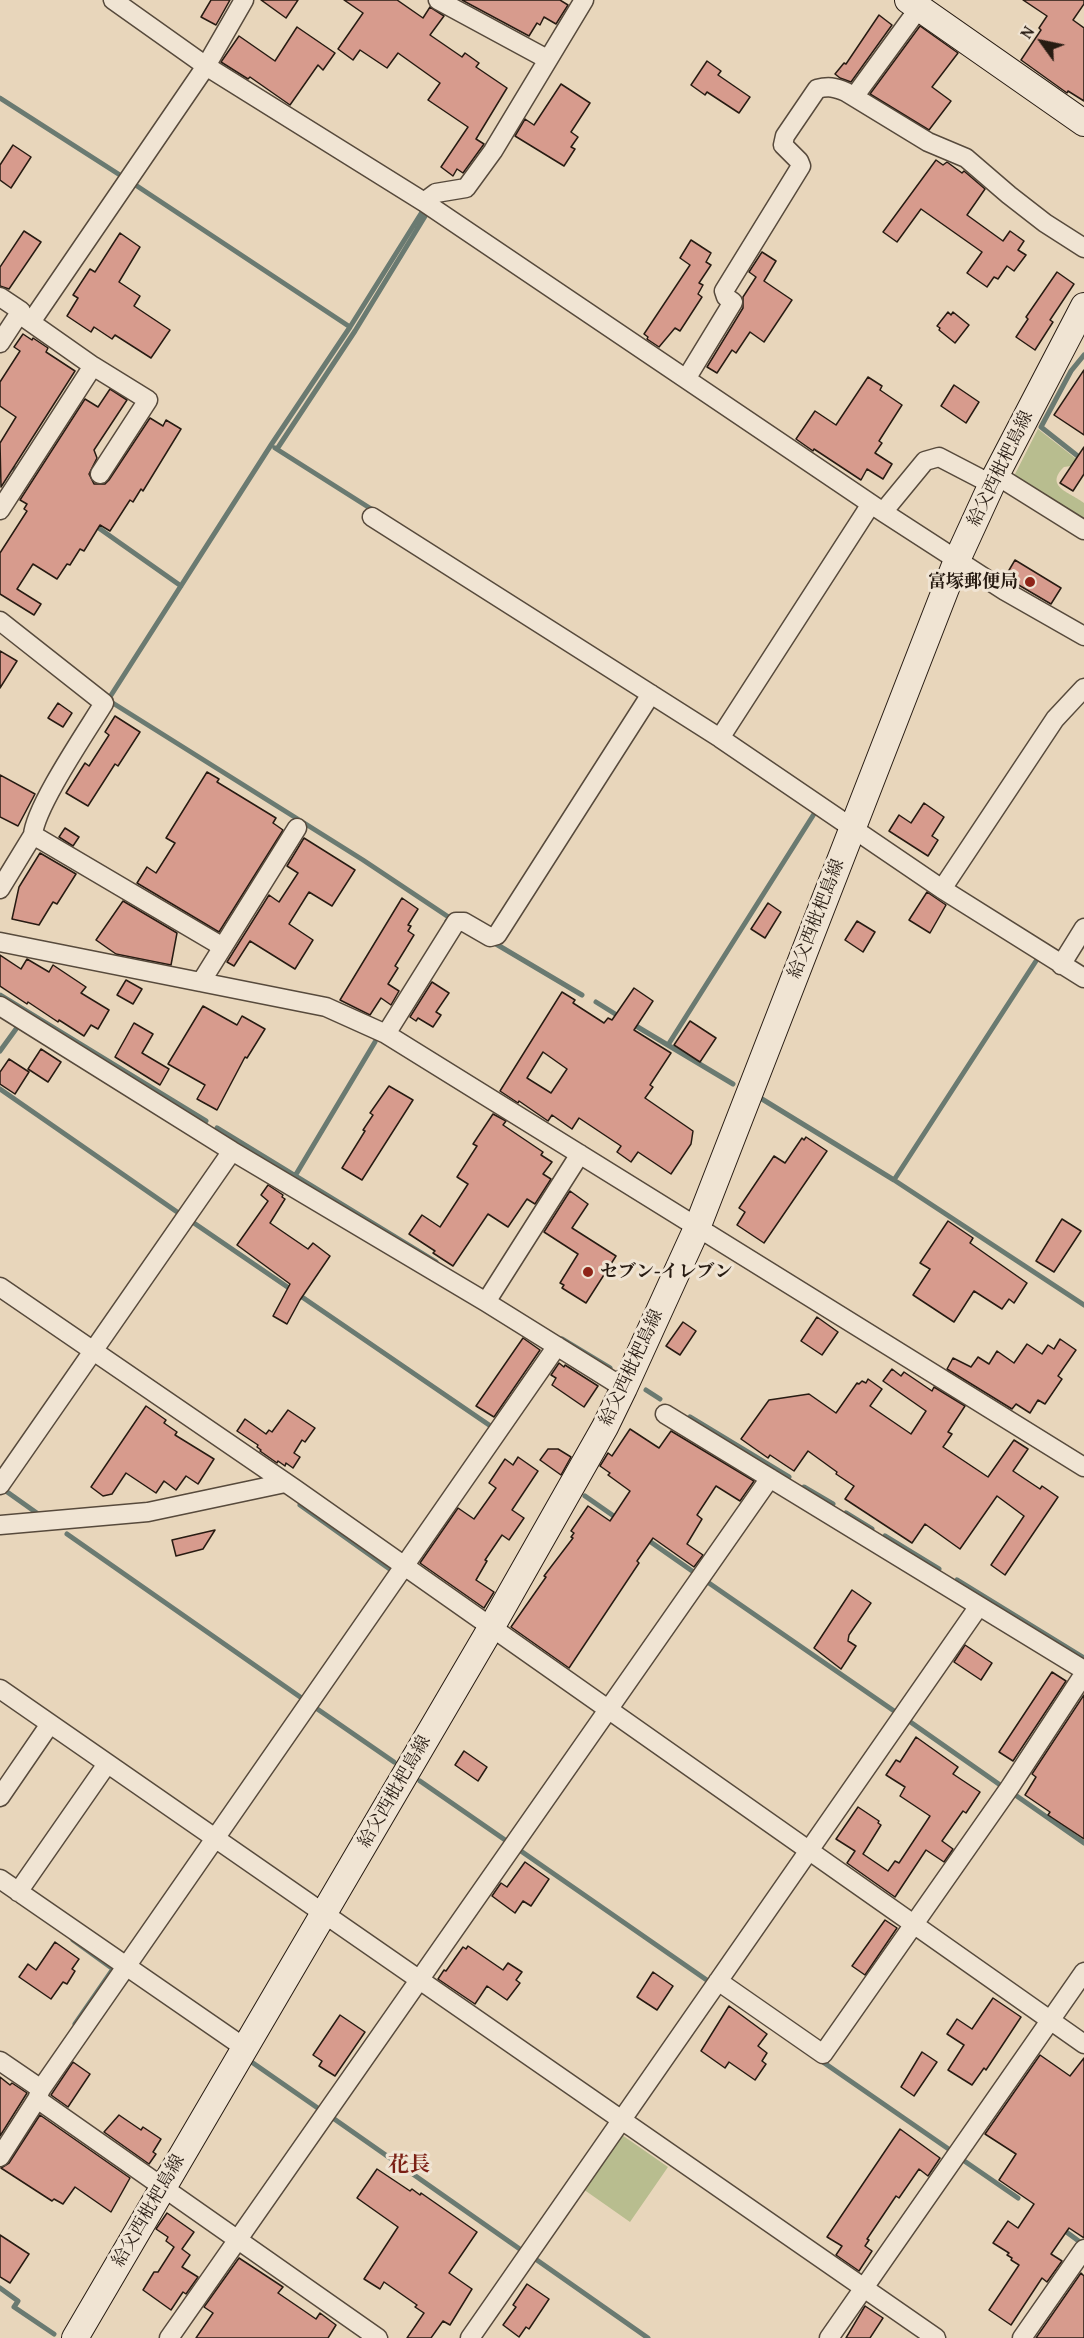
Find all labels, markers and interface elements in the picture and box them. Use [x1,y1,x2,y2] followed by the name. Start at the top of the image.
[1012,12,1072,72] north arrow
[1014,21,1040,43] text: N
[964,408,1038,530] street label: 給父西枇杷島線
[928,571,1018,593] place label: 富塚郵便局
[1023,575,1037,589] marker: 富塚郵便局
[784,856,850,982] street label: 給父西枇杷島線
[600,1261,733,1283] place label: セブン-イレブン
[581,1265,595,1279] marker: セブン-イレブン
[596,1306,668,1430] street label: 給父西枇杷島線
[354,1732,436,1852] street label: 給父西枇杷島線
[108,2151,190,2271] street label: 給父西枇杷島線
[388,2153,430,2179] district label: 花長

